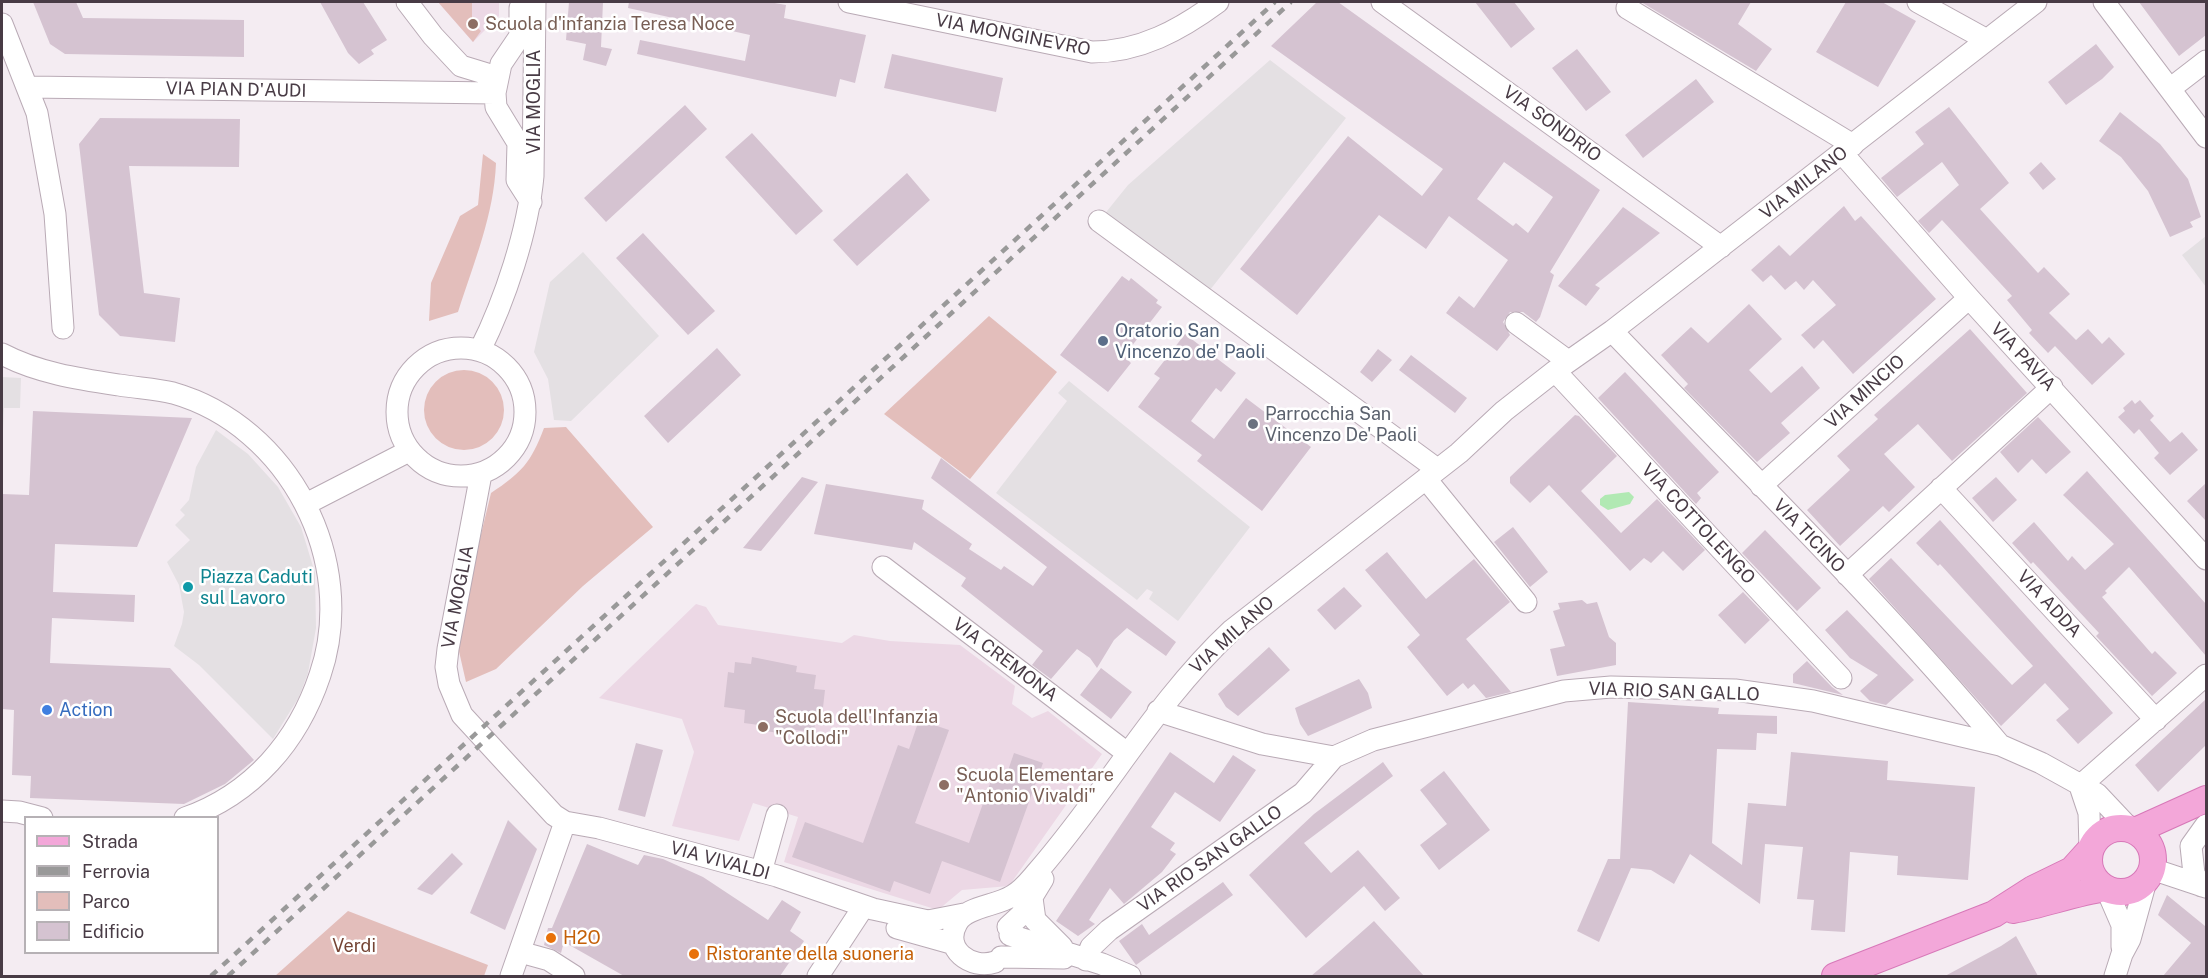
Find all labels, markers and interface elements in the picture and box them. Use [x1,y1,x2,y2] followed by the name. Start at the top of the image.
[934,9,1092,61] street label: VIA MONGINEVRO
[485,13,735,35] place label: Scuola d'infanzia Teresa Noce
[466,17,480,31] marker: Scuola d'infanzia Teresa Noce
[523,50,545,154] street label: VIA MOGLIA
[165,78,307,102] street label: VIA PIAN D'AUDI
[1499,81,1605,167] street label: VIA SONDRIO
[1756,142,1852,224] street label: VIA MILANO
[1986,318,2060,396] street label: VIA PAVIA
[1115,320,1265,362] place label: Oratorio San Vincenzo de' Paoli
[1096,334,1110,348] marker: Oratorio San Vincenzo de' Paoli
[1821,351,1909,433] street label: VIA MINCIO
[1265,403,1417,446] place label: Parrocchia San Vincenzo De' Paoli
[1246,417,1260,431] marker: Parrocchia San Vincenzo De' Paoli
[1637,459,1759,589] street label: VIA COTTOLENGO
[1768,495,1850,577] street label: VIA TICINO
[437,543,479,651] street label: VIA MOGLIA
[200,566,313,608] place label: Piazza Caduti sul Lavoro
[2012,566,2086,642] street label: VIA ADDA
[181,580,195,594] marker: Piazza Caduti sul Lavoro
[1186,592,1278,678] street label: VIA MILANO
[948,614,1062,706] street label: VIA CREMONA
[1588,678,1760,706] street label: VIA RIO SAN GALLO
[59,699,113,721] place label: Action
[40,703,54,717] marker: Action
[775,706,938,748] place label: Scuola dell'Infanzia "Collodi"
[756,720,770,734] marker: Scuola dell'Infanzia "Collodi"
[956,764,1114,806] place label: Scuola Elementare "Antonio Vivaldi"
[937,778,951,792] marker: Scuola Elementare "Antonio Vivaldi"
[1134,801,1286,917] street label: VIA RIO SAN GALLO
[24,816,219,954] legend
[82,831,138,852] text: Strada
[668,837,772,885] street label: VIA VIVALDI
[82,861,150,882] text: Ferrovia
[82,891,130,912] text: Parco
[82,921,144,942] text: Edificio
[563,927,601,949] place label: H2O
[544,931,558,945] marker: H2O
[332,935,376,957] park label: Verdi
[706,943,914,965] place label: Ristorante della suoneria
[687,947,701,961] marker: Ristorante della suoneria

